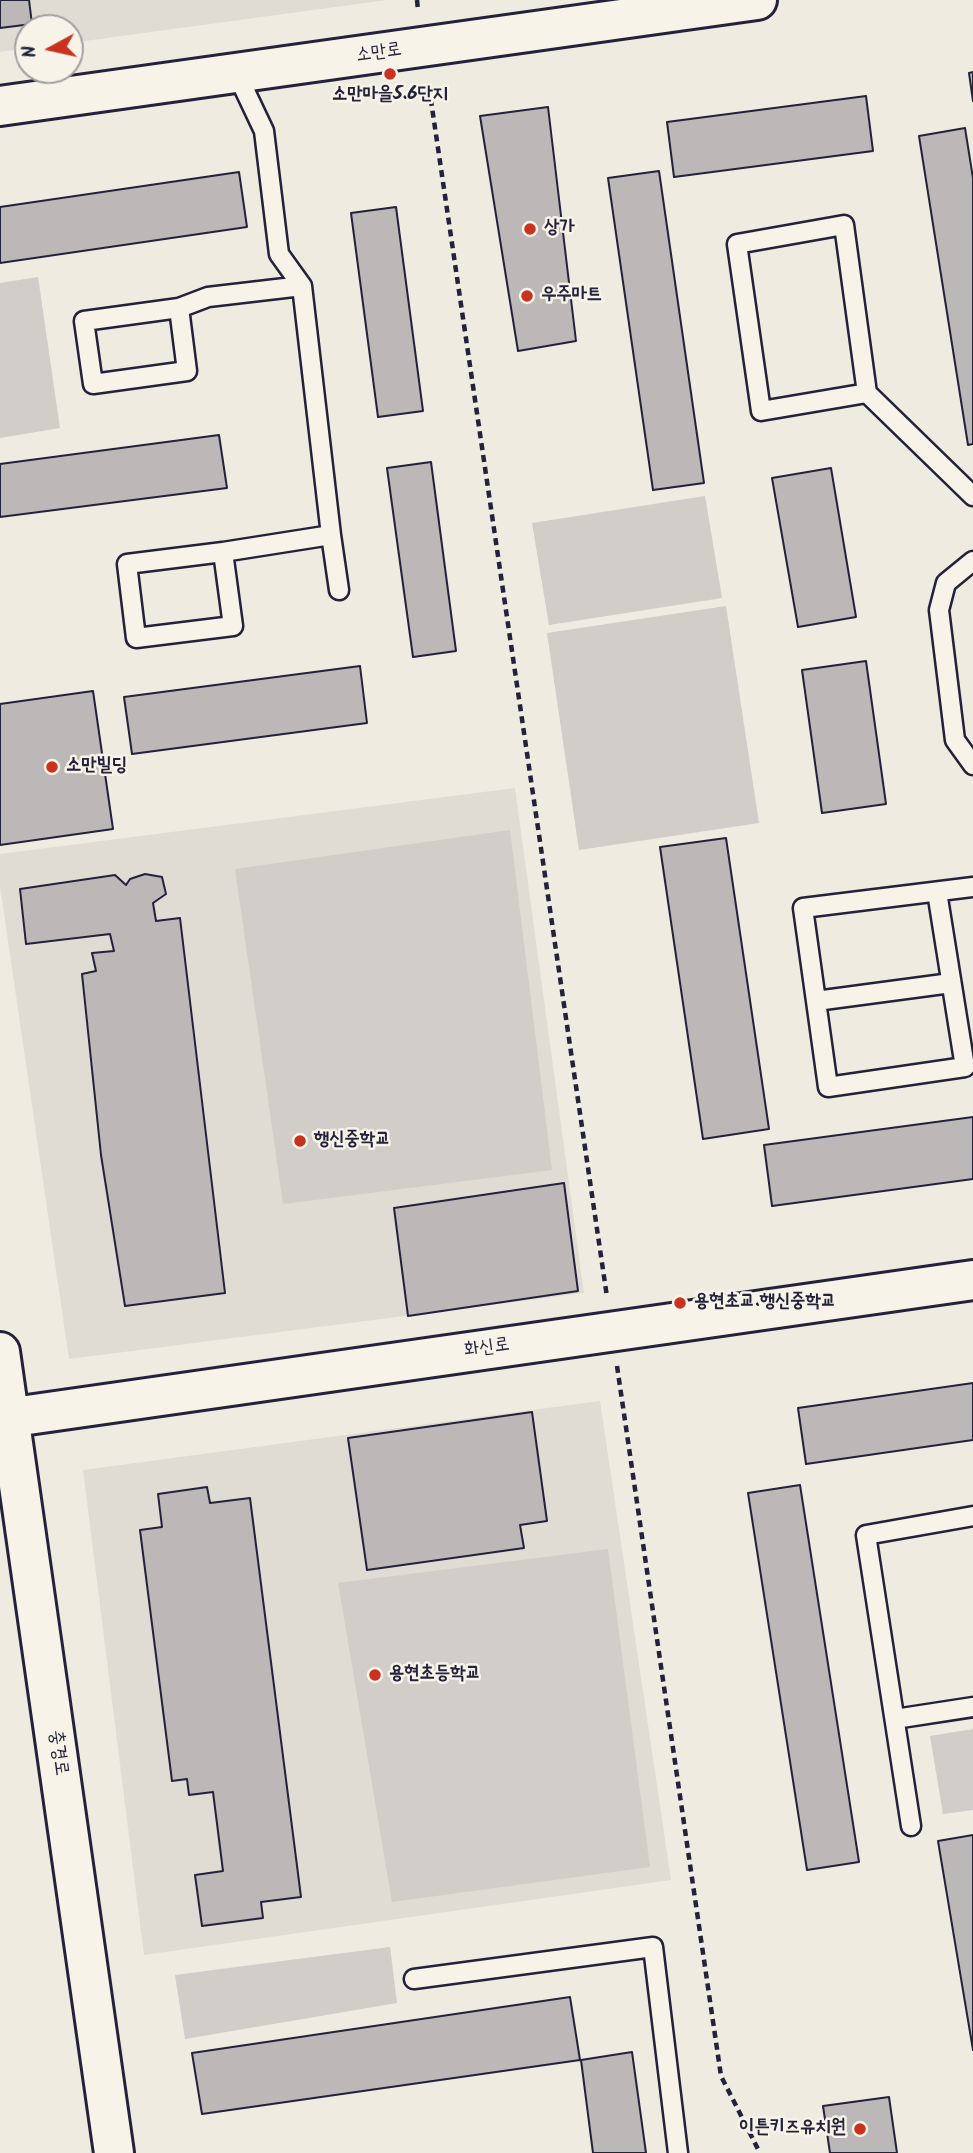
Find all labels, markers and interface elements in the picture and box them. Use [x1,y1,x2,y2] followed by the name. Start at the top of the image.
[14,14,84,84] north arrow
[355,40,403,68] street label: 소만로
[14,44,46,60] text: N
[382,66,398,82] marker: 소만마을5.6단지
[332,85,448,107] place label: 소만마을5.6단지
[544,218,575,240] place label: 상가
[522,221,538,237] marker: 상가
[541,285,602,307] place label: 우주마트
[519,288,535,304] marker: 우주마트
[66,756,127,778] place label: 소만빌딩
[44,759,60,775] marker: 소만빌딩
[314,1130,390,1152] place label: 행신중학교
[292,1133,308,1149] marker: 행신중학교
[694,1292,836,1314] place label: 용현초교.행신중학교
[672,1295,688,1311] marker: 용현초교.행신중학교
[463,1335,511,1363] street label: 화신로
[389,1664,481,1686] place label: 용현초등학교
[367,1667,383,1683] marker: 용현초등학교
[43,1729,71,1777] street label: 충경로
[739,2118,846,2140] place label: 이튼키즈유치원
[852,2121,868,2137] marker: 이튼키즈유치원

